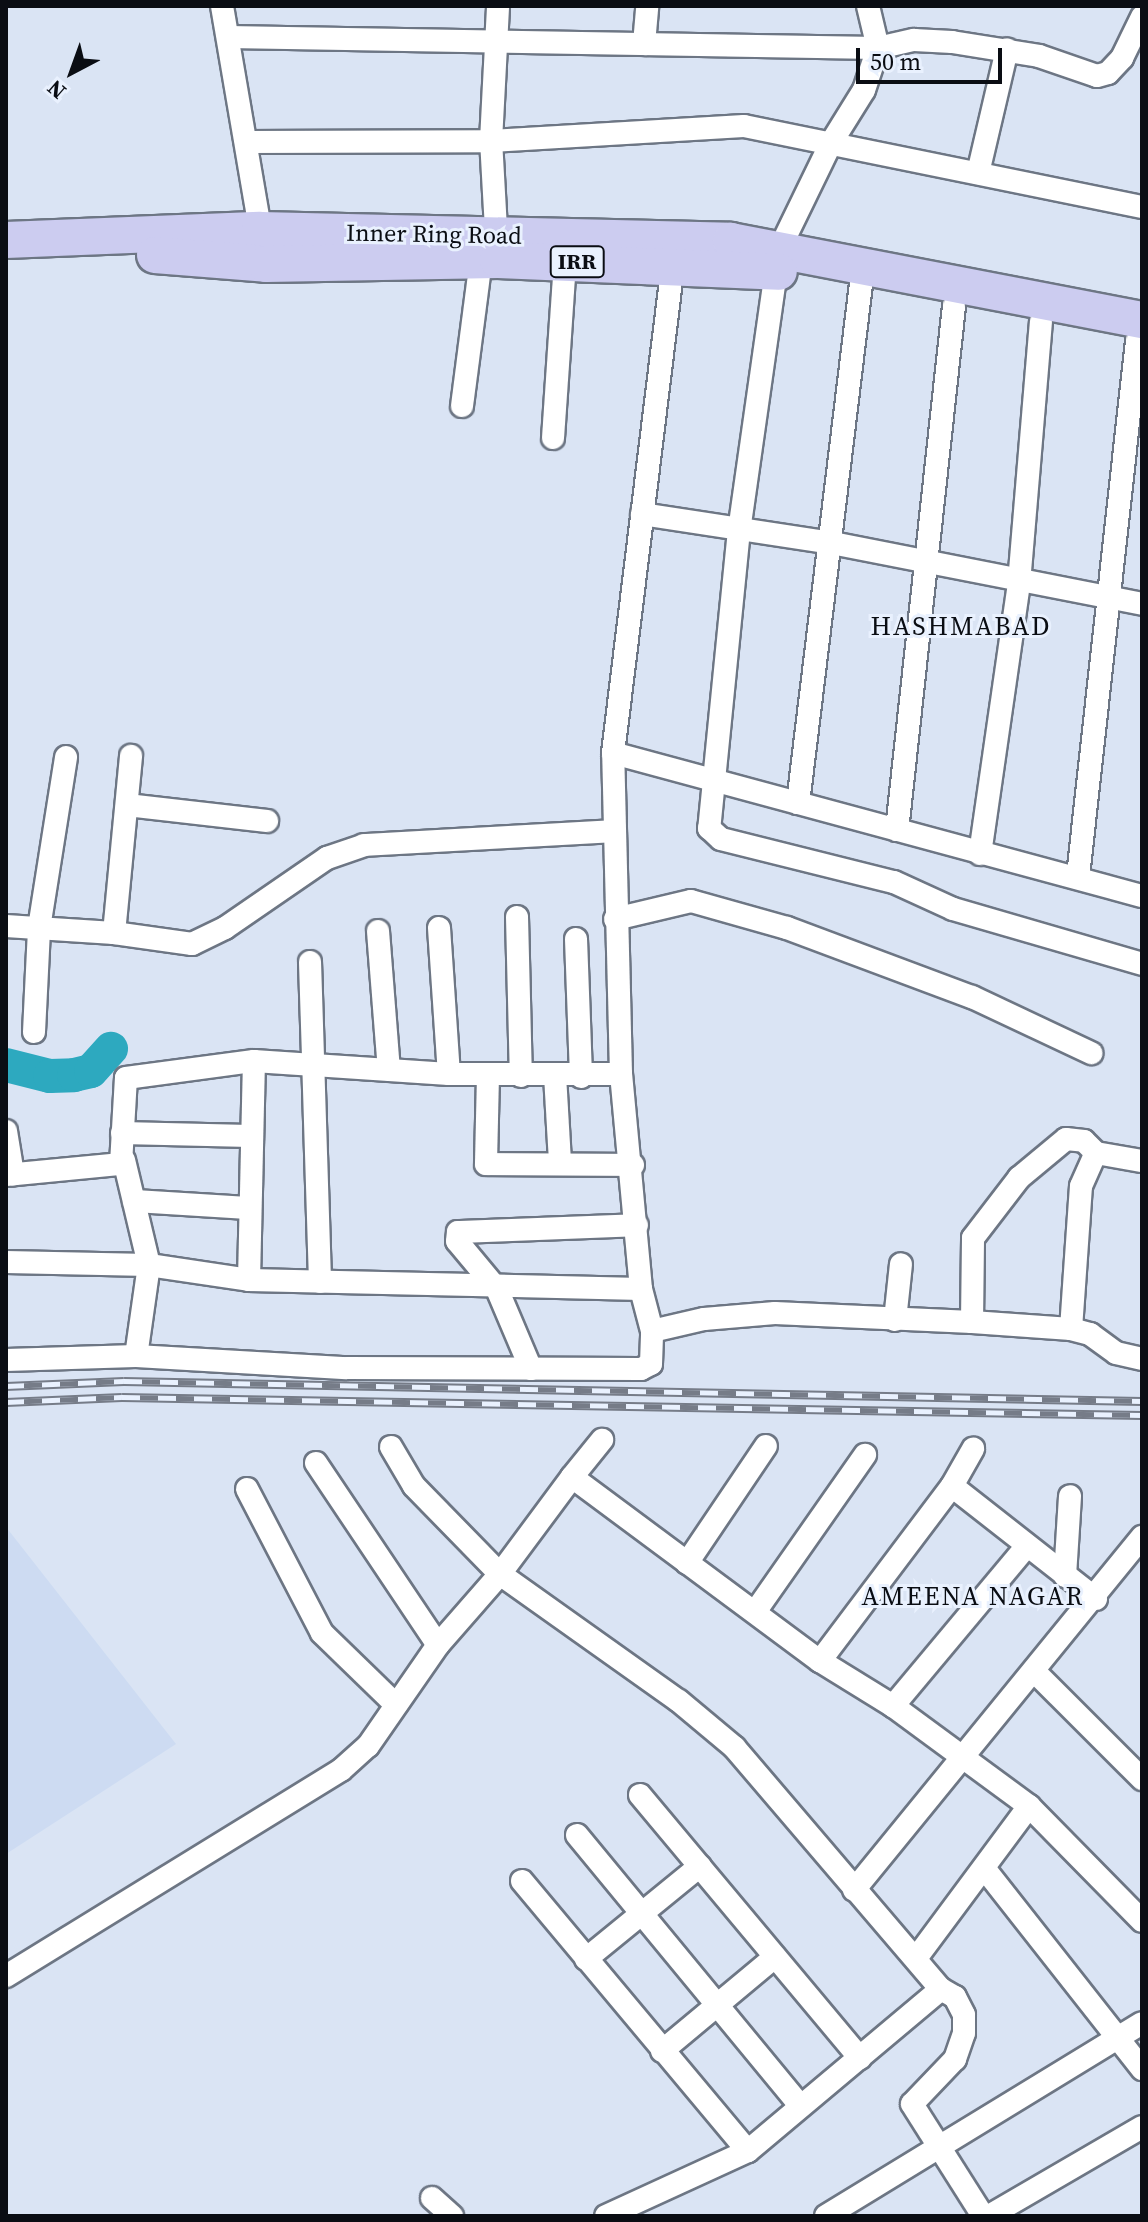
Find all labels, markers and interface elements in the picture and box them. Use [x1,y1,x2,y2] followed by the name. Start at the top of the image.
[32,32,112,112] north arrow
[860,32,1006,82] scale bar
[870,45,921,78] text: 50 m
[40,74,72,107] text: N
[346,218,522,250] street label: Inner Ring Road
[549,244,605,280] road number: IRR
[871,611,1051,643] district label: HASHMABAD
[862,1581,1084,1613] district label: AMEENA NAGAR

